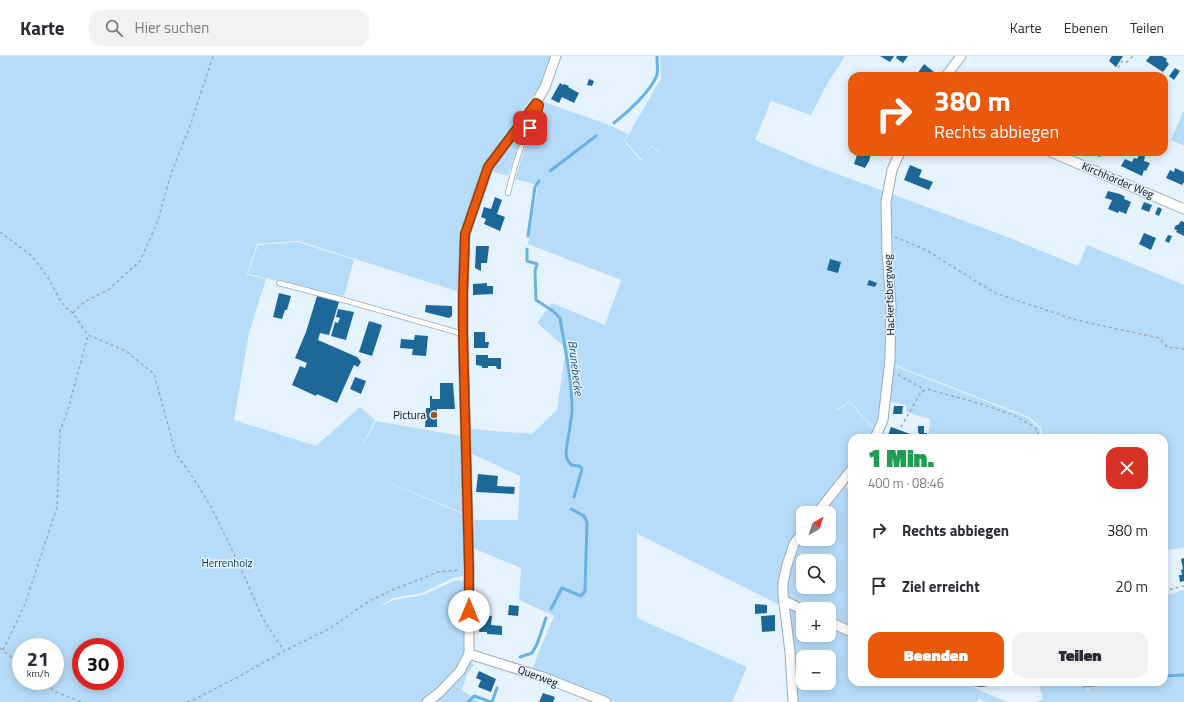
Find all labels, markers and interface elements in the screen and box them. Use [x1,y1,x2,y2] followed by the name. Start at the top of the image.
[89,10,369,46] search box
[20,13,65,42] text: Karte
[135,16,209,39] text: Hier suchen
[103,17,125,39] icon: search
[1010,17,1042,38] text: Karte
[1064,17,1108,38] text: Ebenen
[1130,17,1164,38] text: Teilen
[934,79,1011,122] text: 380 m
[868,88,920,140] icon: right
[513,111,547,145] pin
[519,117,541,139] icon: arrive
[934,118,1059,145] text: Rechts abbiegen
[1080,158,1157,202] street label: Kirchhörder Weg
[880,254,898,336] street label: Hackertsbergweg
[563,339,589,398] water label: Brunebecke
[393,407,426,423] place label: Pictura
[429,410,439,420] marker: Pictura
[868,440,934,476] text: 1 Min.
[1106,447,1148,489] button: close
[868,473,944,493] text: 400 m · 08:46
[796,506,836,546] north arrow
[796,506,836,690] map controls
[868,519,890,541] icon: right
[902,519,1009,542] text: Rechts abbiegen
[1107,519,1148,542] text: 380 m
[796,554,836,594] button: search
[201,555,253,571] park label: Herrenholz
[868,575,890,597] icon: arrive
[902,575,980,598] text: Ziel erreicht
[1115,575,1148,598] text: 20 m
[448,590,490,632] position arrow
[796,602,836,642] button: +
[868,632,1004,678] button: Beenden
[1012,632,1148,678] button: Teilen
[72,638,124,690] speed limit sign: 30
[27,643,49,674] text: 21
[796,650,836,690] button: −
[516,661,561,691] street label: Querweg
[27,666,49,681] text: km/h

